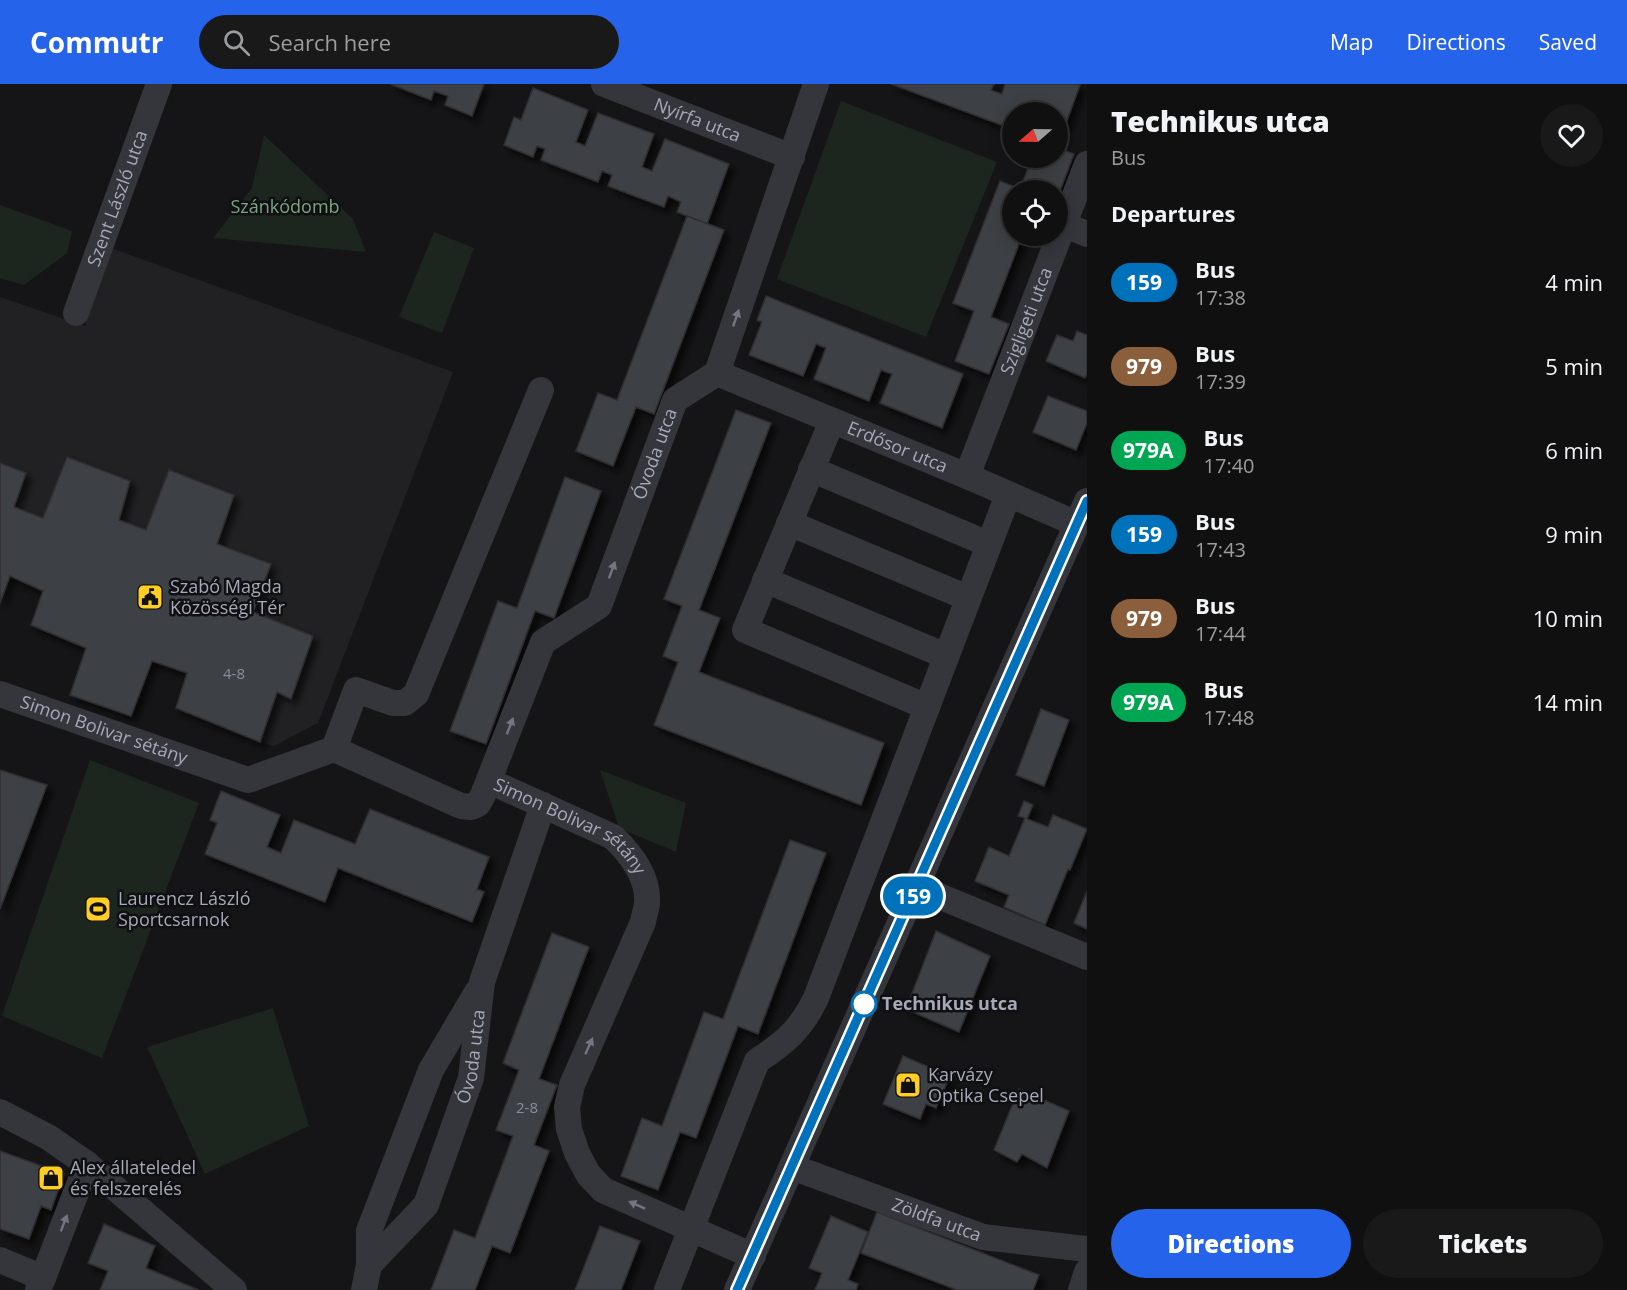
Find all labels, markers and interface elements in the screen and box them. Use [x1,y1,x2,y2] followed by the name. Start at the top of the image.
[199,15,619,69] search box
[30,23,163,61] text: Commutr
[220,26,253,59] icon: search
[268,27,391,57] text: Search here
[1330,28,1373,56] text: Map
[1406,28,1506,56] text: Directions
[1539,28,1597,56] text: Saved
[651,92,745,147] street label: Nyírfa utca
[1002,102,1068,168] north arrow
[1002,102,1068,246] map controls
[1111,102,1330,140] text: Technikus utca
[1540,104,1603,167] button: heart
[81,127,152,269] street label: Szent László utca
[1111,144,1146,171] text: Bus
[1002,180,1068,246] button: locate
[230,194,340,218] park label: Szánkódomb
[1111,198,1235,228] text: Departures
[1195,254,1235,284] text: Bus
[994,263,1057,378] street label: Szigligeti utca
[1545,267,1603,297] text: 4 min
[1126,268,1162,296] text: 159
[1195,284,1246,311] text: 17:38
[732,308,742,326] one-way arrow
[1195,338,1235,368] text: Bus
[1545,351,1603,381] text: 5 min
[1126,352,1162,380] text: 979
[1195,368,1246,395] text: 17:39
[626,405,682,503] street label: Óvoda utca
[844,415,952,478] street label: Erdősor utca
[1204,422,1244,452] text: Bus
[1545,435,1603,465] text: 6 min
[1123,436,1174,464] text: 979A
[1204,452,1255,479] text: 17:40
[1195,506,1235,536] text: Bus
[1545,519,1603,549] text: 9 min
[1126,520,1162,548] text: 159
[1195,536,1246,563] text: 17:43
[608,561,617,579] one-way arrow
[170,574,285,619] place label: Szabó Magda Közösségi Tér
[135,582,165,612] public building icon: Szabó Magda Közösségi Tér
[1195,590,1235,620] text: Bus
[1533,603,1603,633] text: 10 min
[1126,604,1162,632] text: 979
[1195,620,1246,647] text: 17:44
[223,663,245,683] house number: 4-8
[1204,674,1244,704] text: Bus
[1533,687,1603,717] text: 14 min
[1123,688,1174,716] text: 979A
[17,689,192,769] street label: Simon Bolivar sétány
[1204,704,1255,731] text: 17:48
[506,717,516,735] one-way arrow
[490,772,653,879] street label: Simon Bolivar sétány
[878,876,948,916] line badge: 159
[895,882,931,910] text: 159
[118,886,250,931] place label: Laurencz László Sportcsarnok
[83,894,113,924] sports icon: Laurencz László Sportcsarnok
[851,991,877,1017] marker: Technikus utca
[882,991,1018,1015] place label: Technikus utca
[450,1008,490,1107] street label: Óvoda utca
[584,1037,594,1055] one-way arrow
[928,1062,1044,1107] place label: Karvázy Optika Csepel
[893,1070,923,1100] shop icon: Karvázy Optika Csepel
[516,1097,538,1117] house number: 2-8
[70,1155,196,1200] place label: Alex állateledel és felszerelés
[36,1163,66,1193] shop icon: Alex állateledel és felszerelés
[889,1192,985,1246] street label: Zöldfa utca
[628,1200,646,1210] one-way arrow
[1111,1209,1351,1278] button: Directions
[1363,1209,1603,1278] button: Tickets
[60,1214,69,1232] one-way arrow

